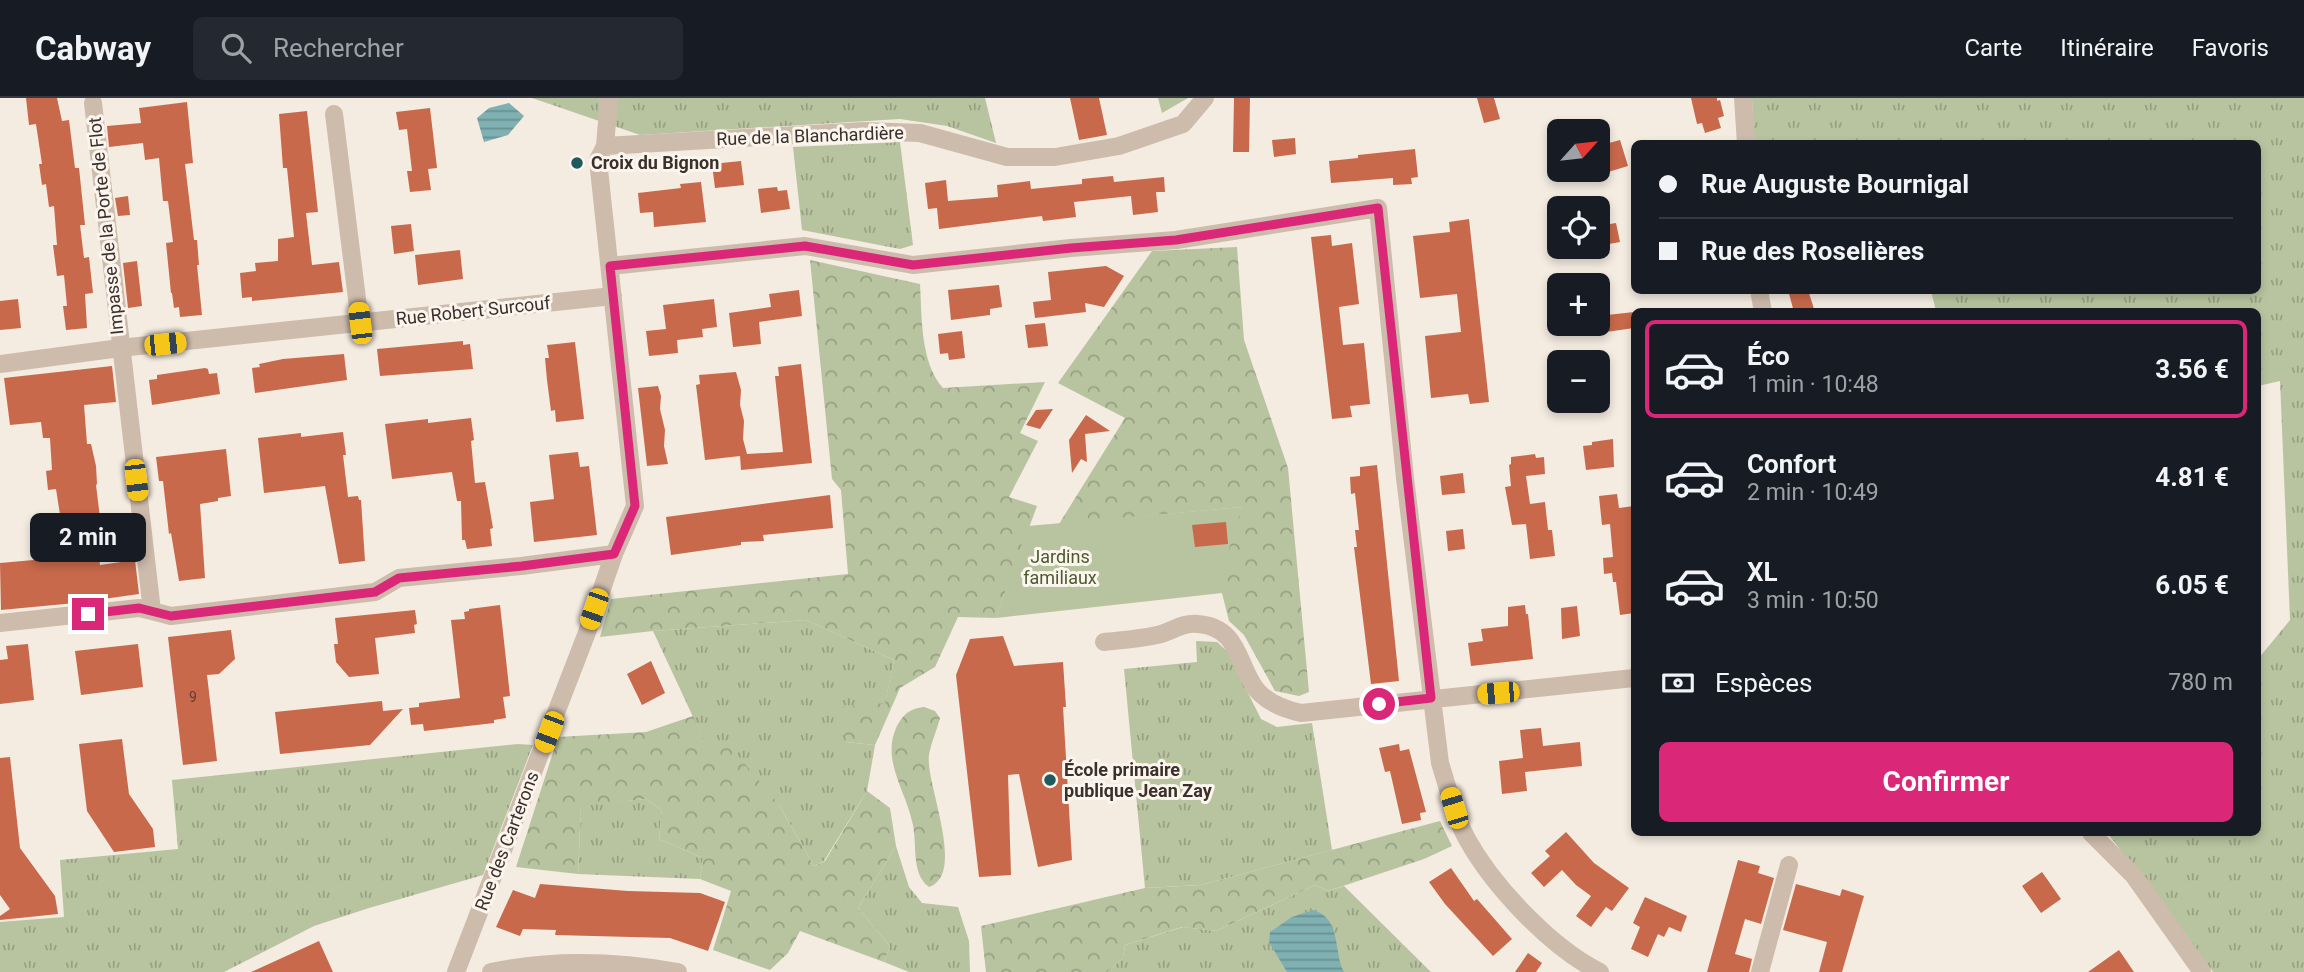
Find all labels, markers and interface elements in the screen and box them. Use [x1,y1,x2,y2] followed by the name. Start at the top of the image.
[193,17,683,80] search box
[35,29,151,68] text: Cabway
[217,29,255,67] icon: search
[273,33,404,63] text: Rechercher
[1964,34,2022,62] text: Carte
[2060,34,2154,62] text: Itinéraire
[2192,34,2269,62] text: Favoris
[84,116,127,336] street label: Impasse de la Porte de Flot
[1547,119,1610,182] north arrow
[1547,119,1610,413] map controls
[716,122,904,149] street label: Rue de la Blanchardière
[591,152,719,173] place label: Croix du Bignon
[569,155,585,171] marker: Croix du Bignon
[1701,169,1969,199] text: Rue Auguste Bournigal
[1547,196,1610,259] button: locate
[1701,236,1924,266] text: Rue des Roselières
[1547,273,1610,336] button: +
[395,292,552,329] street label: Rue Robert Surcouf
[348,301,373,345] car
[144,331,187,357] car
[1663,338,1726,401] icon: car
[1747,341,1790,371] text: Éco
[1547,350,1610,413] button: −
[2155,354,2229,384] text: 3.56 €
[1747,371,1879,398] text: 1 min · 10:48
[1663,446,1726,509] icon: car
[1747,449,1836,479] text: Confort
[124,458,149,502] car
[2155,462,2229,492] text: 4.81 €
[1747,479,1879,506] text: 2 min · 10:49
[30,512,146,561] callout: 2 min
[59,524,117,551] text: 2 min
[1023,546,1097,588] park label: Jardins familiaux
[1663,554,1726,617] icon: car
[1747,557,1778,587] text: XL
[2155,570,2229,600] text: 6.05 €
[578,586,611,632] car
[1747,587,1879,614] text: 3 min · 10:50
[72,598,104,630] route end
[1659,664,1697,702] icon: cash
[1715,668,1812,698] text: Espèces
[2168,669,2233,696] text: 780 m
[1477,681,1520,705] car
[1363,688,1395,720] route start
[189,689,197,705] house number: 9
[532,709,567,755] car
[1659,742,2233,822] button: Confirmer
[1064,759,1213,801] place label: École primaire publique Jean Zay
[470,768,543,913] street label: Rue des Carterons
[1042,772,1058,788] marker: École primaire publique Jean Zay
[1438,785,1471,831] car

